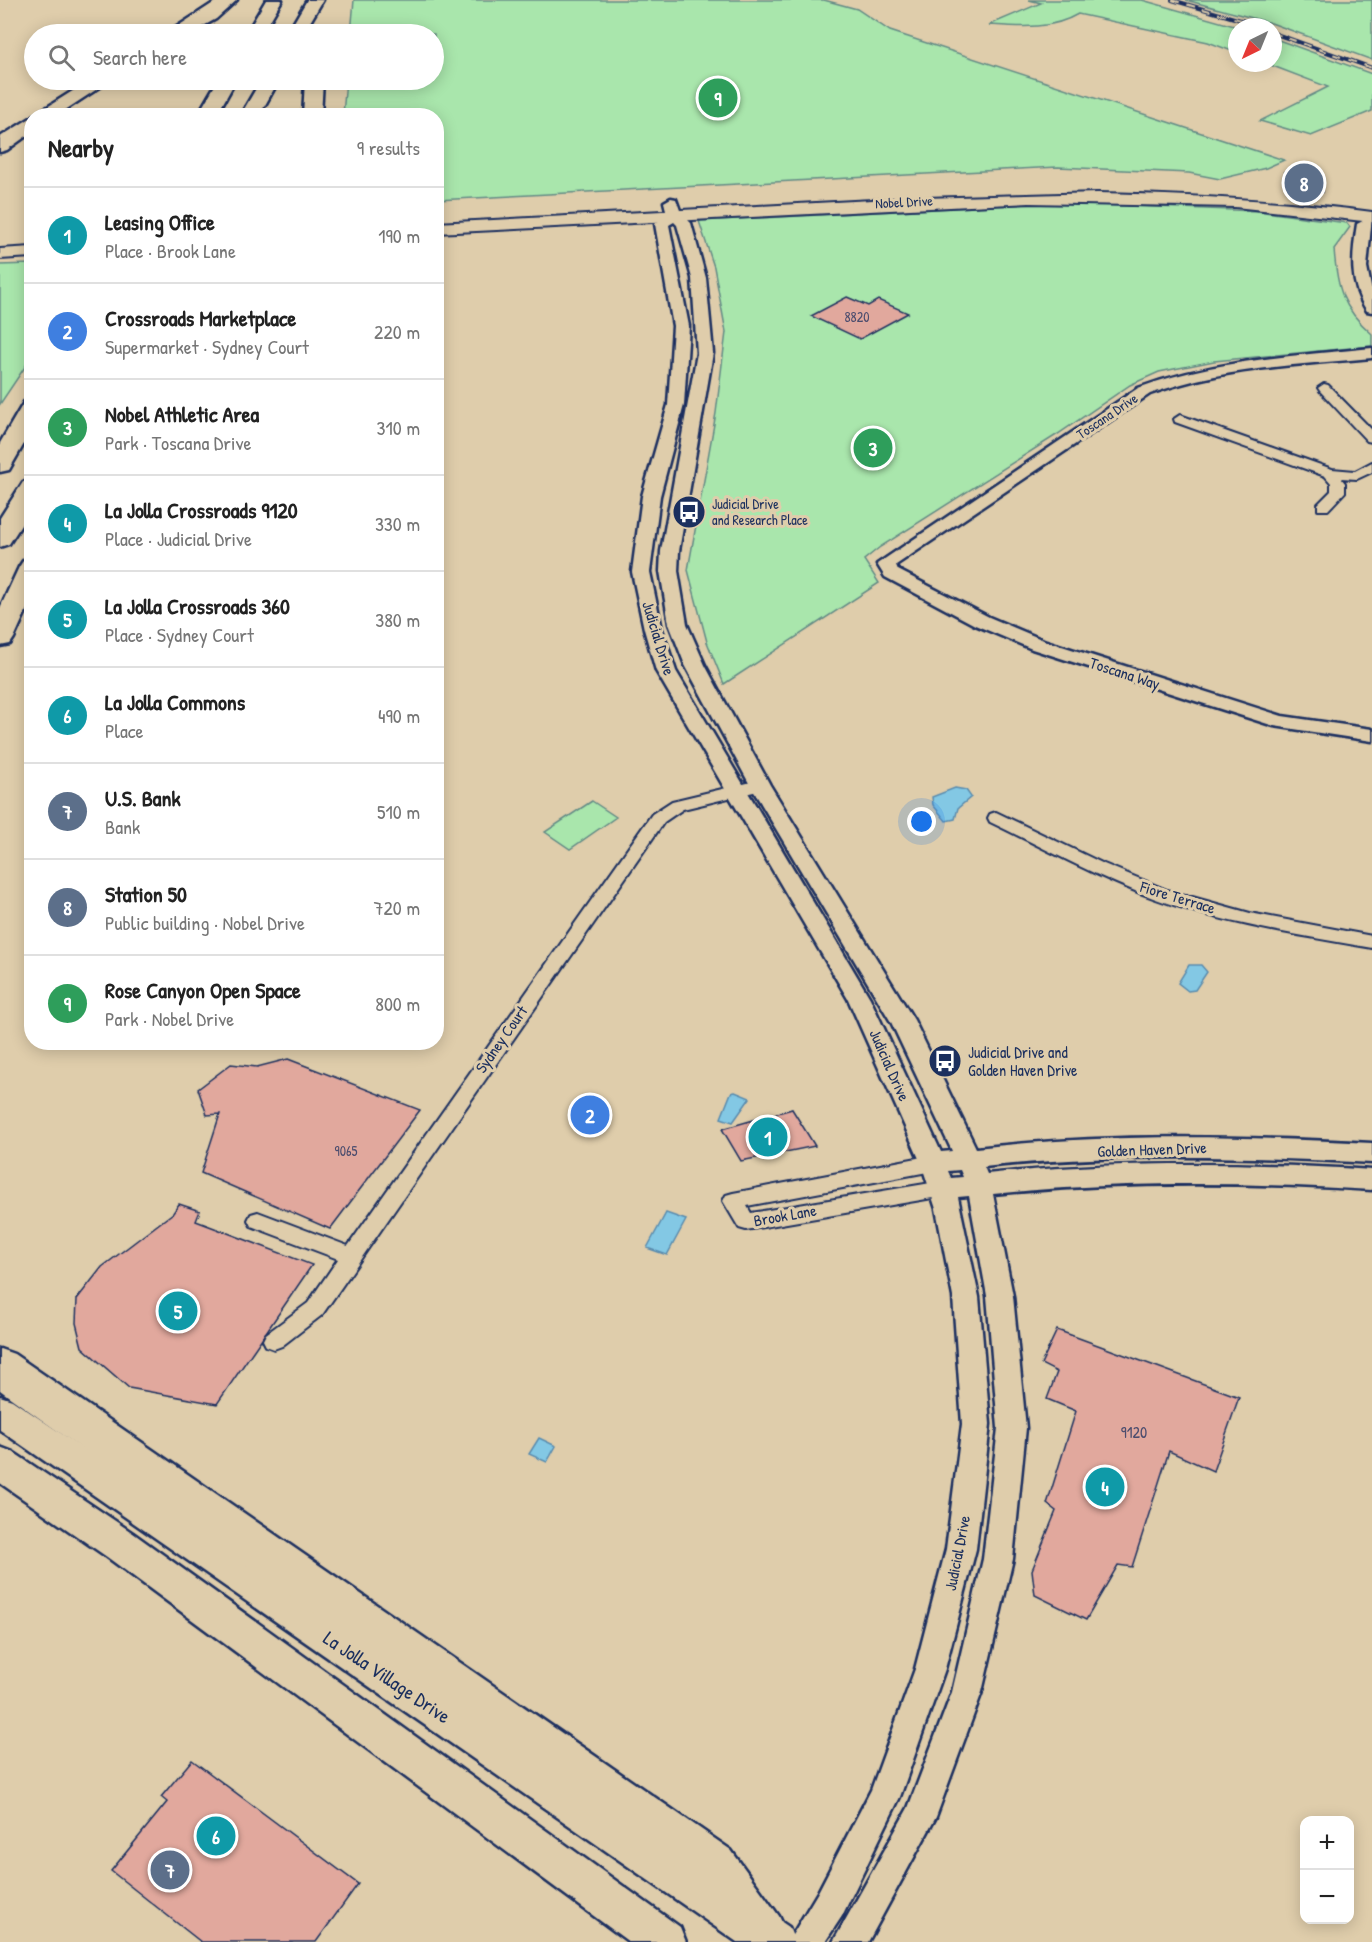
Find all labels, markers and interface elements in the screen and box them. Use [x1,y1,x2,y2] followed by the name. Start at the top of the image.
[1228,18,1282,72] north arrow
[24,24,444,90] search box
[45,41,78,74] icon: search
[93,42,187,72] text: Search here
[698,76,738,120] pin: 9
[48,130,114,165] text: Nearby
[357,134,420,161] text: 9 results
[1284,160,1324,206] pin: 8
[875,190,934,212] street label: Nobel Drive
[105,207,215,237] text: Leasing Office
[64,222,71,249] text: 1
[378,222,420,249] text: 190 m
[105,237,236,264] text: Place · Brook Lane
[105,303,296,333] text: Crossroads Marketplace
[845,307,869,326] house number: 8820
[63,318,72,345] text: 2
[374,318,420,345] text: 220 m
[105,333,309,360] text: Supermarket · Sydney Court
[1072,388,1141,443] street label: Toscana Drive
[105,399,259,429] text: Nobel Athletic Area
[63,414,72,441] text: 3
[377,414,420,441] text: 310 m
[854,426,892,470] pin: 3
[105,429,252,456] text: Park · Toscana Drive
[671,494,707,530] bus stop icon: Judicial Drive and Research Place
[712,494,808,529] place label: Judicial Drive and Research Place
[105,495,298,525] text: La Jolla Crossroads 9120
[64,510,71,537] text: 4
[375,510,420,537] text: 330 m
[105,525,252,552] text: Place · Judicial Drive
[105,591,290,621] text: La Jolla Crossroads 360
[637,598,681,678] street label: Judicial Drive
[63,606,72,633] text: 5
[375,606,420,633] text: 380 m
[105,621,254,648] text: Place · Sydney Court
[1087,651,1163,695] street label: Toscana Way
[105,687,245,717] text: La Jolla Commons
[64,702,71,729] text: 6
[378,702,420,729] text: 490 m
[105,717,144,744] text: Place
[105,783,181,813] text: U.S. Bank
[63,798,72,825] text: 7
[377,798,420,825] text: 510 m
[907,807,936,836] your location
[105,813,140,840] text: Bank
[1137,875,1219,919] street label: Fiore Terrace
[105,879,187,909] text: Station 50
[63,894,72,921] text: 8
[374,894,420,921] text: 720 m
[105,909,305,936] text: Public building · Nobel Drive
[105,975,301,1005] text: Rose Canyon Open Space
[64,990,71,1017] text: 9
[375,990,420,1017] text: 800 m
[470,1000,533,1077] street label: Sydney Court
[105,1005,234,1032] text: Park · Nobel Drive
[864,1026,916,1105] street label: Judicial Drive
[968,1041,1078,1081] place label: Judicial Drive and Golden Haven Drive
[927,1043,963,1079] bus stop icon: Judicial Drive and Golden Haven Drive
[570,1092,610,1138] pin: 2
[748,1114,788,1160] pin: 1
[1097,1136,1208,1162] street label: Golden Haven Drive
[335,1141,358,1160] house number: 9065
[752,1199,819,1231] street label: Brook Lane
[158,1288,198,1334] pin: 5
[1121,1421,1147,1443] house number: 9120
[1086,1464,1124,1510] pin: 4
[939,1513,975,1593] street label: Judicial Drive
[319,1624,456,1729] street label: La Jolla Village Drive
[196,1814,236,1858] pin: 6
[1300,1816,1354,1924] map controls
[1300,1816,1354,1870] button: +
[150,1848,190,1892] pin: 7
[1300,1870,1354,1924] button: −

